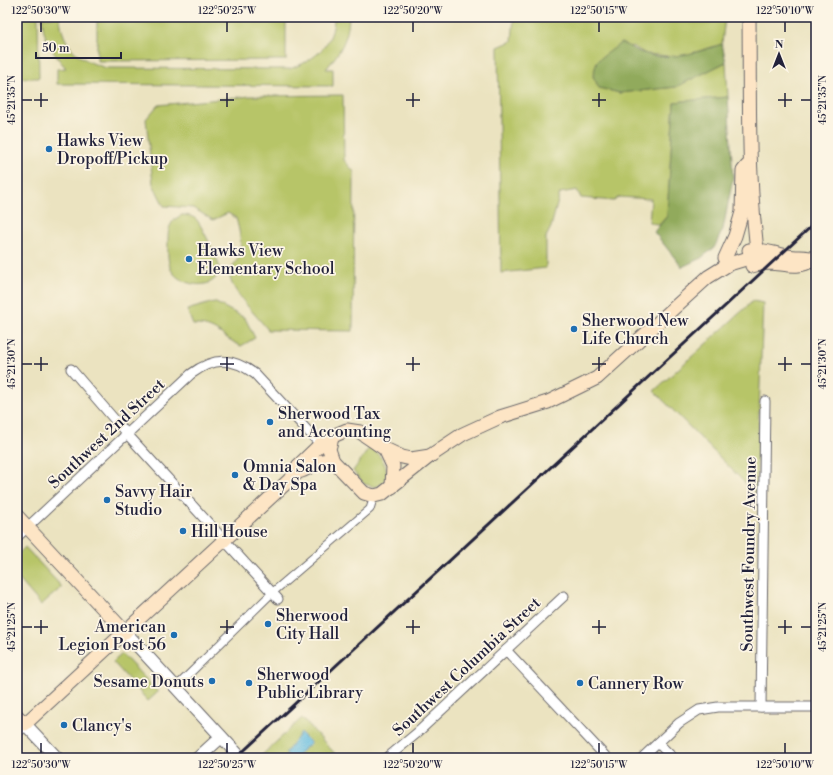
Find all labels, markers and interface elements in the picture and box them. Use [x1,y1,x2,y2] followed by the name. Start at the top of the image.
[11,5,71,17] text: 122°50'30"W
[198,5,257,17] text: 122°50'25"W
[383,5,444,17] text: 122°50'20"W
[571,5,628,17] text: 122°50'15"W
[756,5,815,17] text: 122°50'10"W
[36,34,121,60] scale bar
[759,34,799,74] north arrow
[775,38,784,52] text: N
[42,41,70,56] text: 50 m
[6,75,18,125] text: 45°21'35"N
[817,75,829,125] text: 45°21'35"N
[57,131,168,169] place label: Hawks View Dropoff/Pickup
[44,144,54,154] marker: Hawks View Dropoff/Pickup
[197,241,335,279] place label: Hawks View Elementary School
[184,254,194,264] marker: Hawks View Elementary School
[582,311,689,349] place label: Sherwood New Life Church
[569,324,579,334] marker: Sherwood New Life Church
[6,338,18,390] text: 45°21'30"N
[817,338,829,390] text: 45°21'30"N
[44,374,169,493] street label: Southwest 2nd Street
[278,404,392,442] place label: Sherwood Tax and Accounting
[265,417,275,427] marker: Sherwood Tax and Accounting
[737,456,761,652] street label: Southwest Foundry Avenue
[243,457,337,495] place label: Omnia Salon & Day Spa
[230,470,240,480] marker: Omnia Salon & Day Spa
[115,482,192,520] place label: Savvy Hair Studio
[102,495,112,505] marker: Savvy Hair Studio
[191,522,268,542] place label: Hill House
[178,526,188,536] marker: Hill House
[389,593,545,740] street label: Southwest Columbia Street
[6,601,18,652] text: 45°21'25"N
[817,601,829,652] text: 45°21'25"N
[276,606,348,644] place label: Sherwood City Hall
[58,617,166,655] place label: American Legion Post 56
[263,619,273,629] marker: Sherwood City Hall
[169,630,179,640] marker: American Legion Post 56
[257,665,363,703] place label: Sherwood Public Library
[93,672,204,692] place label: Sesame Donuts
[588,674,684,694] place label: Cannery Row
[207,676,217,686] marker: Sesame Donuts
[244,678,254,688] marker: Sherwood Public Library
[575,678,585,688] marker: Cannery Row
[72,716,132,736] place label: Clancy's
[59,720,69,730] marker: Clancy's
[11,759,71,771] text: 122°50'30"W
[198,759,257,771] text: 122°50'25"W
[383,759,444,771] text: 122°50'20"W
[571,759,628,771] text: 122°50'15"W
[756,759,815,771] text: 122°50'10"W

